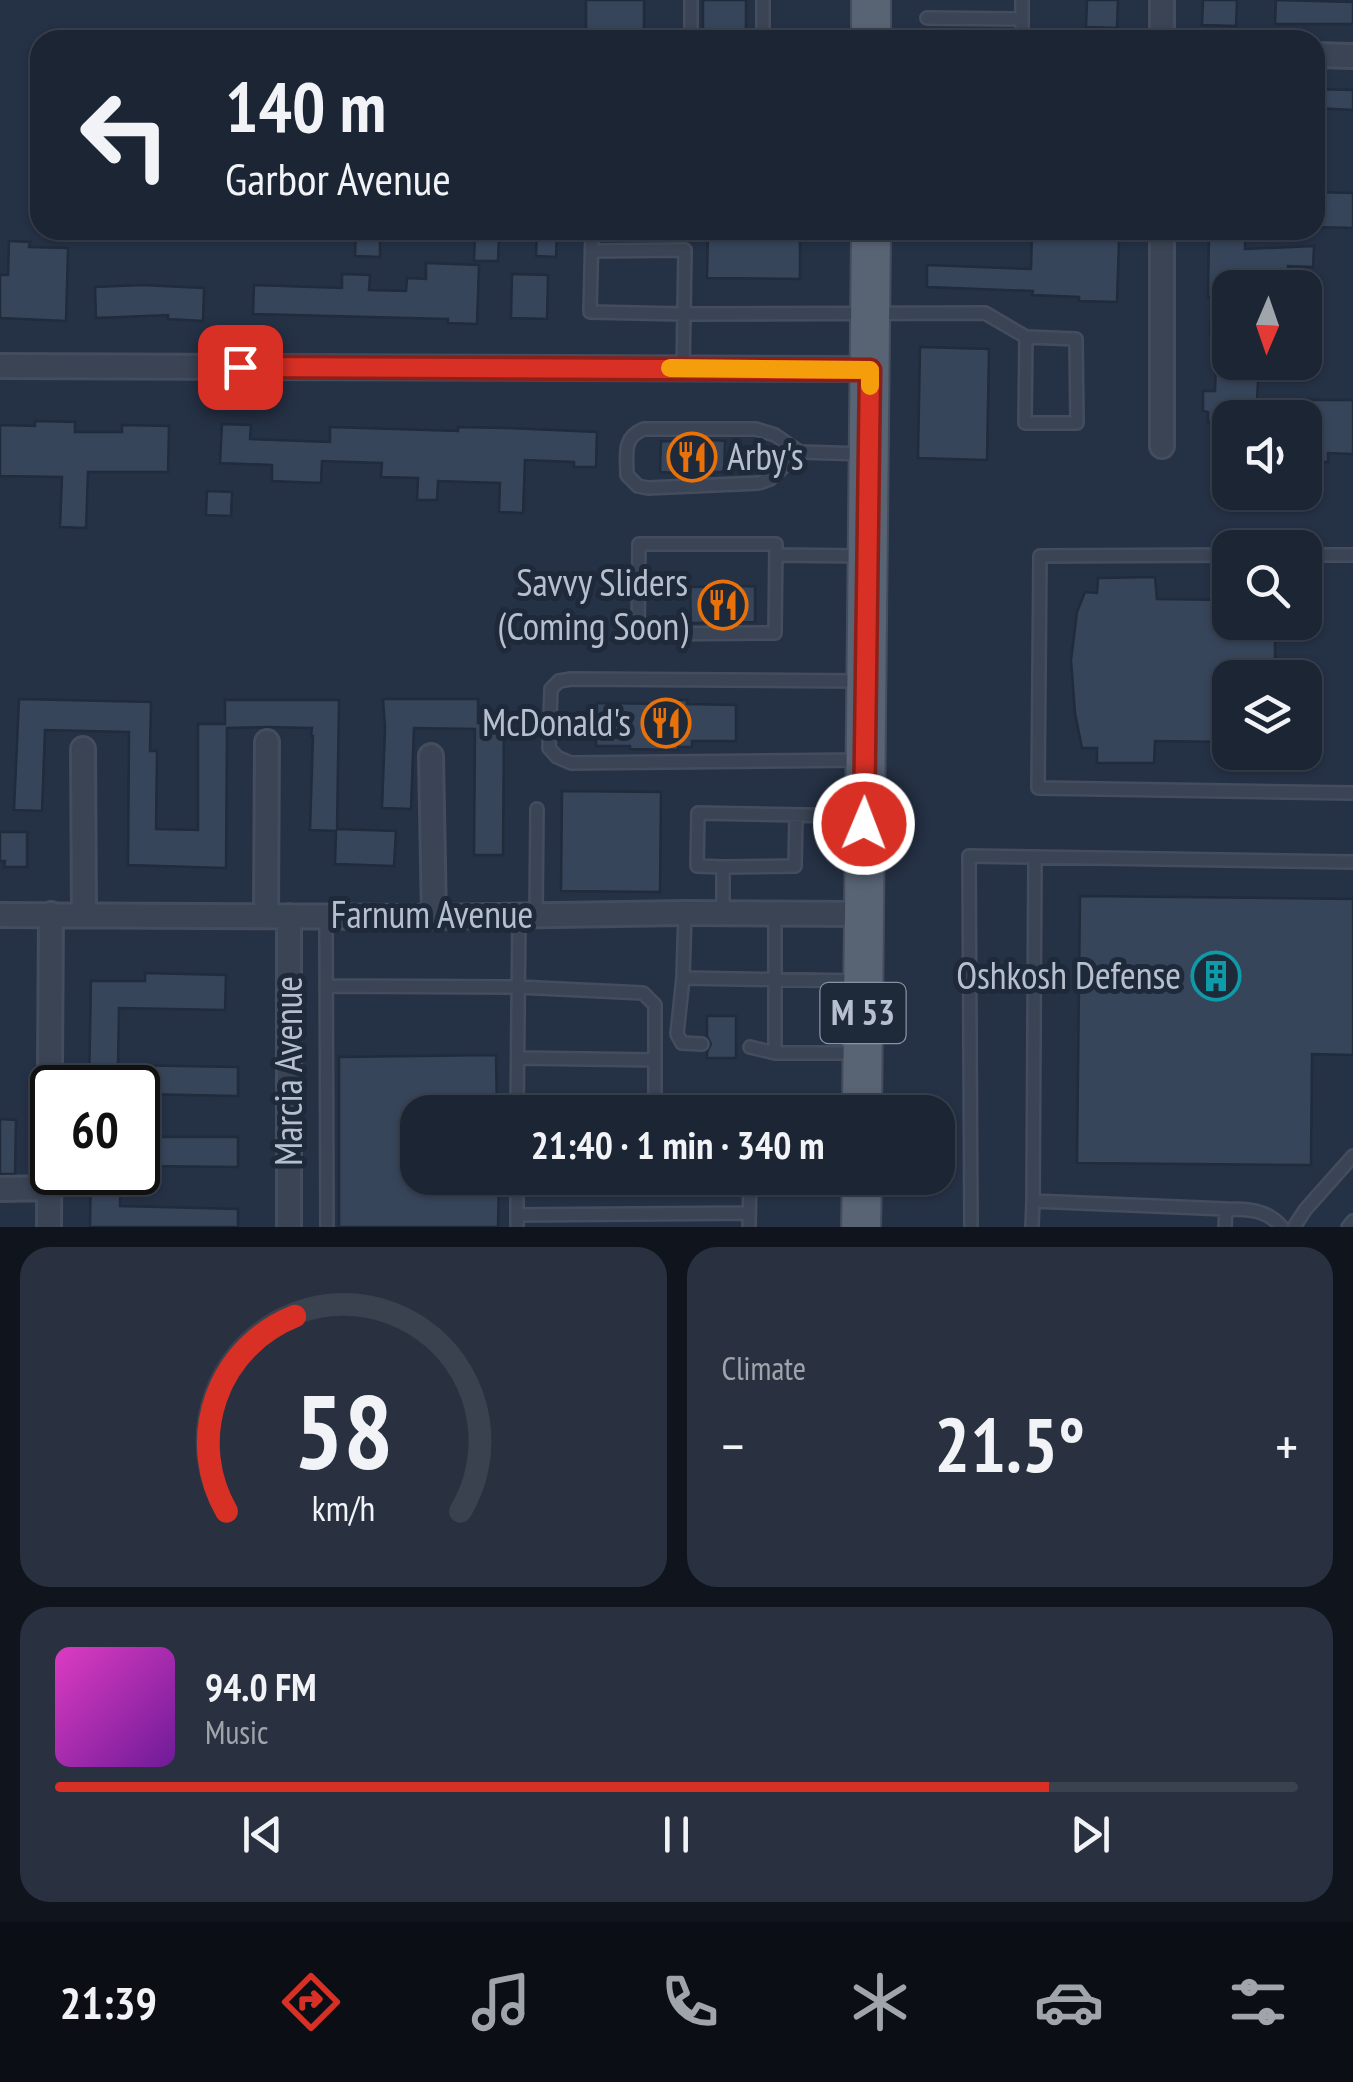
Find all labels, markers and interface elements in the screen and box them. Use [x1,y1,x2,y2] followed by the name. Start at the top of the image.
[225,61,386,151] text: 140 m
[60,70,190,200] icon: left
[225,149,451,207] text: Garbor Avenue
[1212,270,1322,380] north arrow
[1212,270,1322,770] map controls
[198,325,283,410] pin
[213,340,268,395] icon: arrive
[1212,400,1322,510] button: sound
[666,431,718,483] restaurant icon: Arby's
[727,431,804,480] place label: Arby's
[1212,530,1322,640] button: search
[498,557,688,650] place label: Savvy Sliders (Coming Soon)
[697,579,749,631] restaurant icon: Savvy Sliders (Coming Soon)
[1212,660,1322,770] button: layers
[482,697,631,746] place label: McDonald's
[640,697,692,749] restaurant icon: McDonald's
[812,772,916,876] position arrow
[331,889,533,938] street label: Farnum Avenue
[956,950,1181,999] place label: Oshkosh Defense
[1190,950,1242,1002] building icon: Oshkosh Defense
[263,976,312,1166] street label: Marcia Avenue
[820,983,906,1043] road number: M 53
[30,1065,160,1195] speed limit sign: 60
[531,1120,824,1169] text: 21:40 · 1 min · 340 m
[722,1347,806,1389] text: Climate
[294,1363,393,1498] text: 58
[934,1396,1085,1493] text: 21.5°
[722,1410,744,1481] text: −
[1275,1410,1298,1481] text: +
[312,1485,375,1531] text: km/h
[205,1662,317,1711] text: 94.0 FM
[205,1711,268,1753] text: Music
[235,1807,290,1862] icon: previous
[649,1807,704,1862] icon: pause
[1063,1807,1118,1862] icon: next
[276,1967,346,2037] icon: directions
[466,1967,536,2037] icon: music
[655,1967,725,2037] icon: phone
[845,1967,915,2037] icon: climate
[1034,1967,1104,2037] icon: car
[1223,1967,1293,2037] icon: filters
[60,1973,157,2031] text: 21:39

